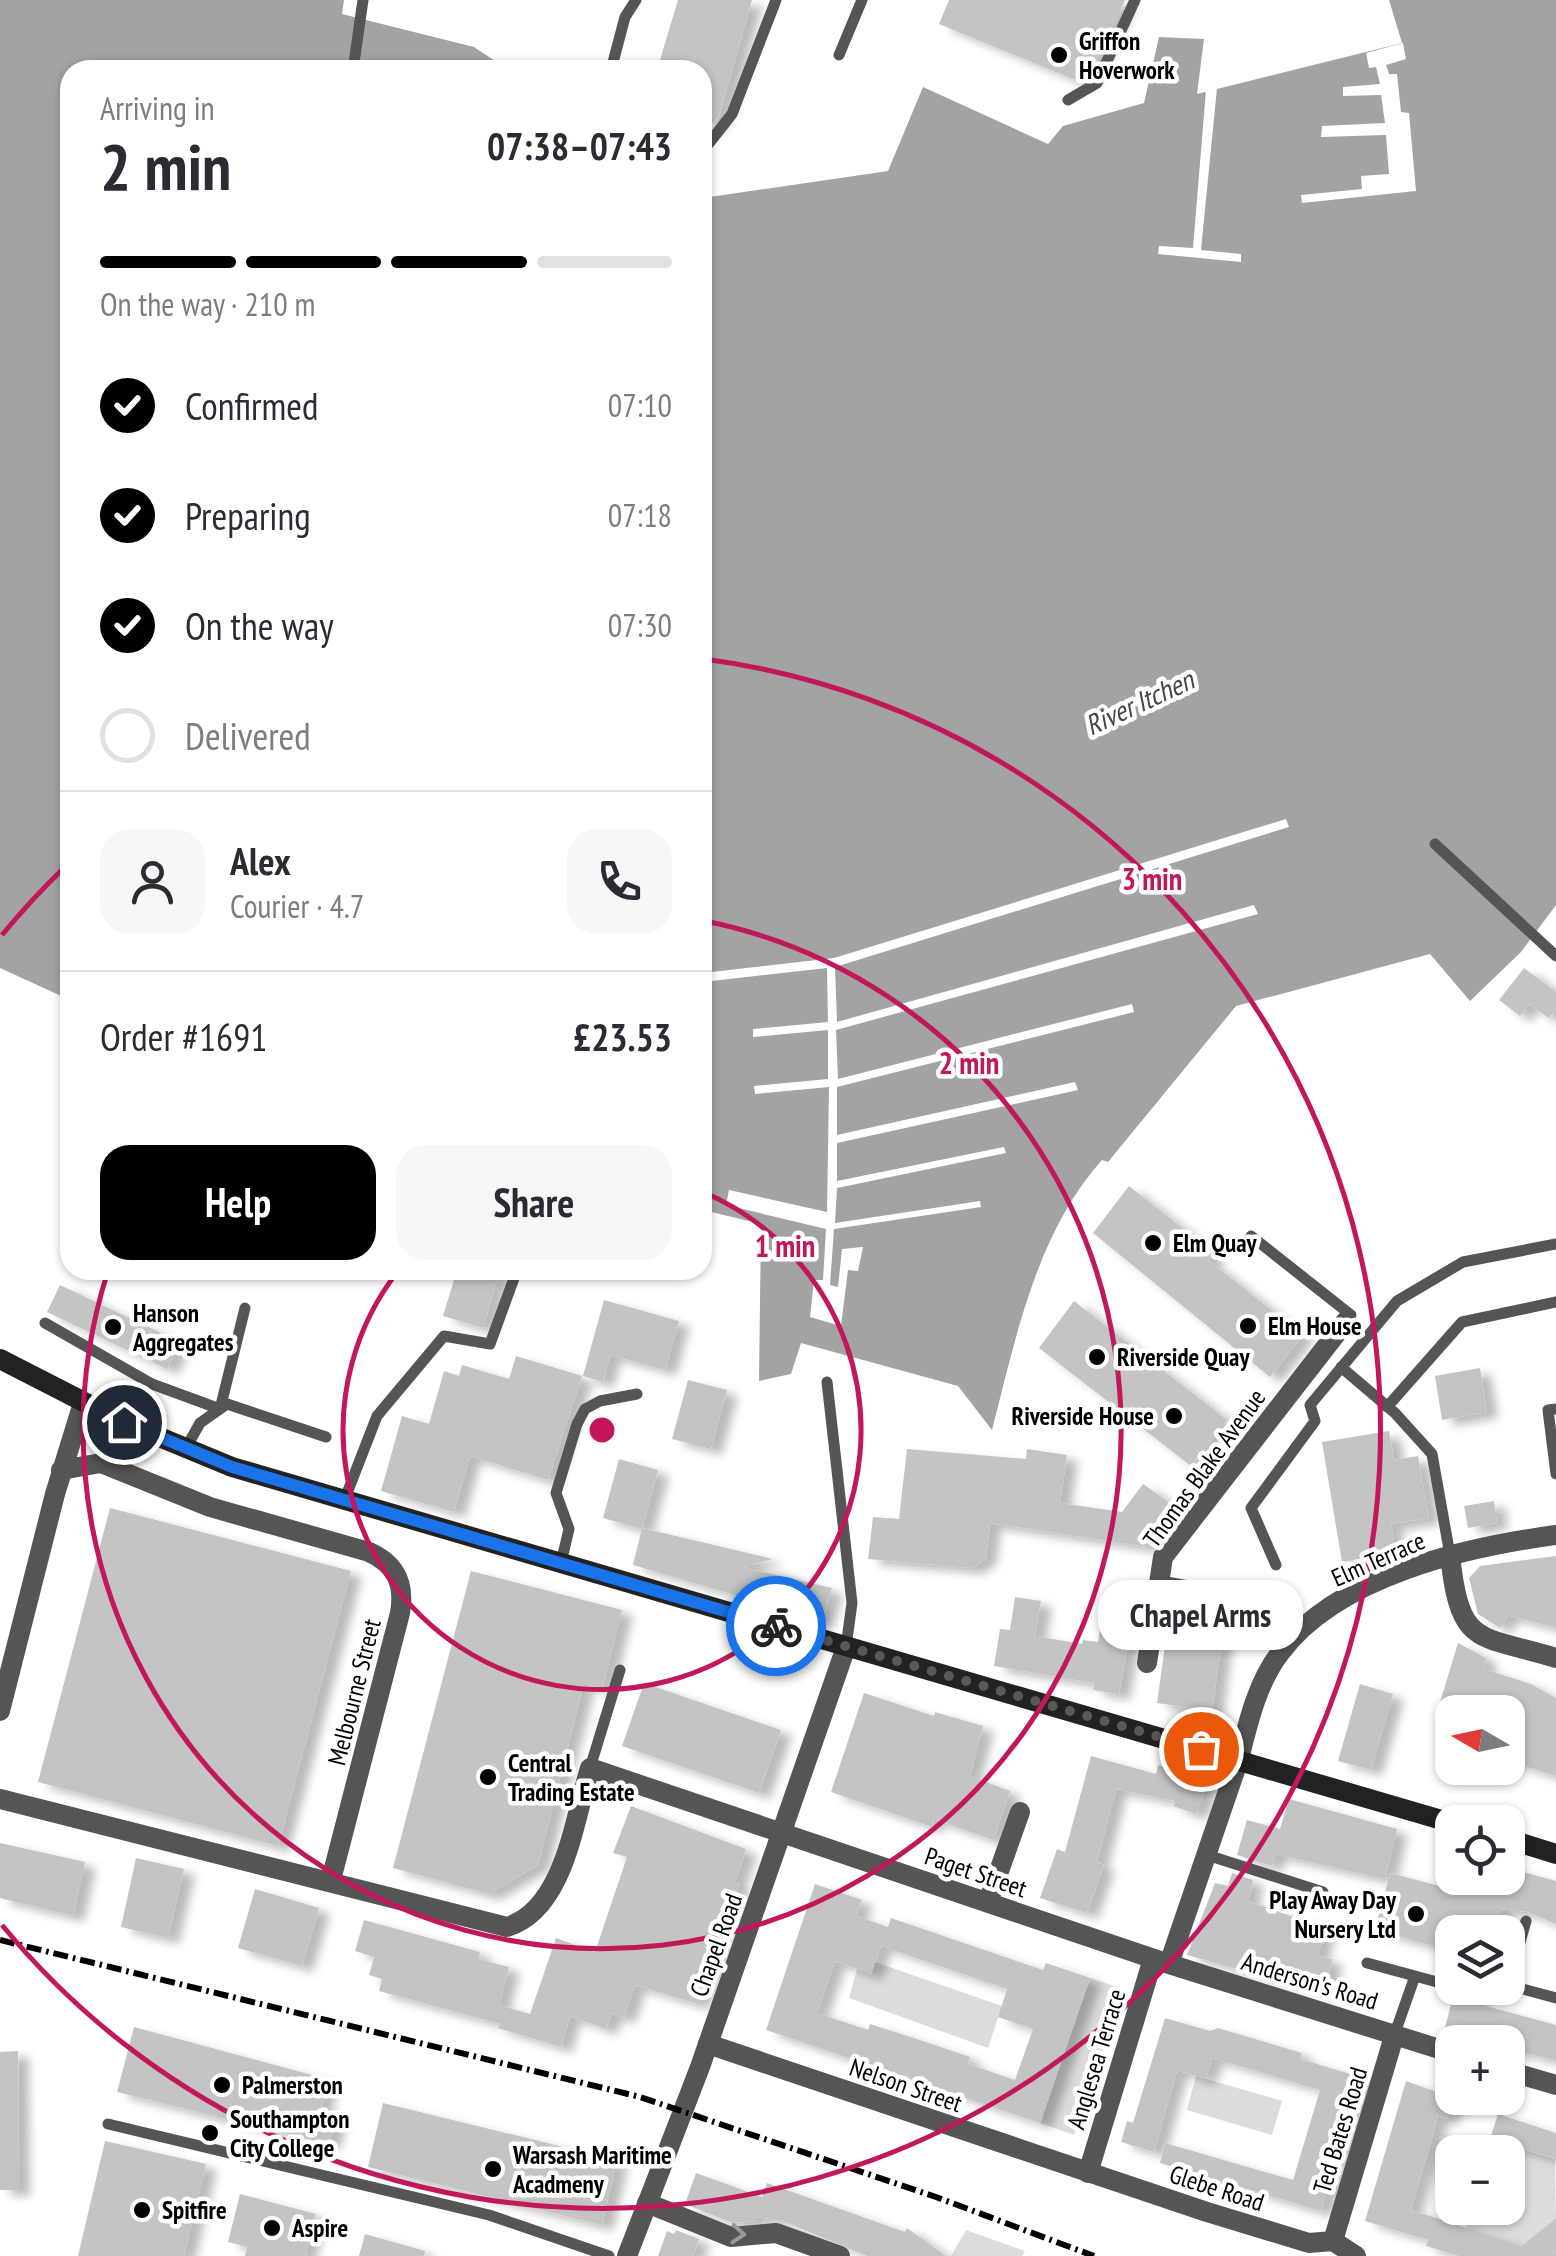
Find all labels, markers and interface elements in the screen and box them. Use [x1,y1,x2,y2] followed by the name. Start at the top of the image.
[1079,25,1175,86] place label: Griffon Hoverwork
[1048,44,1070,66] marker: Griffon Hoverwork
[100,87,215,129] text: Arriving in
[487,121,672,170] text: 07:38–07:43
[100,124,231,208] text: 2 min
[100,283,315,325] text: On the way · 210 m
[100,378,155,433] icon: check
[185,381,318,430] text: Confirmed
[608,384,672,426] text: 07:10
[100,488,155,543] icon: check
[185,491,311,540] text: Preparing
[608,494,672,536] text: 07:18
[100,598,155,653] icon: check
[185,601,333,650] text: On the way
[608,604,672,646] text: 07:30
[1079,660,1201,743] water label: River Itchen
[185,711,311,760] text: Delivered
[100,829,205,934] button: person
[567,829,672,934] button: phone
[230,836,291,885] text: Alex
[1122,859,1182,898] text: 3 min
[230,885,364,927] text: Courier · 4.7
[100,1012,267,1061] text: Order #1691
[573,1012,672,1061] text: £23.53
[939,1043,999,1082] text: 2 min
[100,1145,376,1260] button: Help
[396,1145,672,1260] button: Share
[755,1226,815,1265] text: 1 min
[1173,1227,1258,1259] place label: Elm Quay
[1142,1232,1164,1254] marker: Elm Quay
[132,1297,234,1358] place label: Hanson Aggregates
[1268,1310,1362,1342] place label: Elm House
[1237,1315,1259,1337] marker: Elm House
[102,1316,124,1338] marker: Hanson Aggregates
[1117,1341,1250,1373] place label: Riverside Quay
[1086,1346,1108,1368] marker: Riverside Quay
[82,1380,167,1465] pin
[1136,1382,1272,1554] street label: Thomas Blake Avenue
[97,1395,152,1450] icon: home
[1012,1400,1154,1432] place label: Riverside House
[1163,1405,1185,1427] marker: Riverside House
[584,1412,620,1448] centre of rings
[1326,1524,1430,1594] street label: Elm Terrace
[726,1576,826,1676] courier
[1098,1579,1304,1649] callout: Chapel Arms
[1130,1594,1271,1636] text: Chapel Arms
[749,1599,804,1654] icon: bike
[320,1615,388,1769] street label: Melbourne Street
[1435,1695,1525,1785] north arrow
[1435,1695,1525,2225] map controls
[1159,1707,1244,1792] pin
[1174,1722,1229,1777] icon: bag
[508,1747,635,1808] place label: Central Trading Estate
[477,1766,499,1788] marker: Central Trading Estate
[1435,1805,1525,1895] button: locate
[921,1840,1031,1904] street label: Paget Street
[1269,1884,1397,1945] place label: Play Away Day Nursery Ltd
[683,1889,749,2001] street label: Chapel Road
[1405,1903,1427,1925] marker: Play Away Day Nursery Ltd
[1435,1915,1525,2005] button: layers
[1238,1945,1382,2017] street label: Anderson's Road
[1060,1985,1132,2133] street label: Anglesea Terrace
[1435,2025,1525,2115] button: +
[846,2051,967,2119] street label: Nelson Street
[1306,2063,1374,2197] street label: Ted Bates Road
[242,2069,343,2101] place label: Palmerston
[211,2074,233,2096] marker: Palmerston
[230,2103,349,2164] place label: Southampton City College
[199,2122,221,2144] marker: Southampton City College
[1435,2135,1525,2225] button: −
[512,2139,672,2200] place label: Warsash Maritime Acadmeny
[482,2158,504,2180] marker: Warsash Maritime Acadmeny
[1166,2158,1268,2218] street label: Glebe Road
[162,2194,227,2226] place label: Spitfire
[131,2199,153,2221] marker: Spitfire
[291,2212,348,2244] place label: Aspire
[261,2217,283,2239] marker: Aspire
[731,2223,747,2244] one-way arrow

